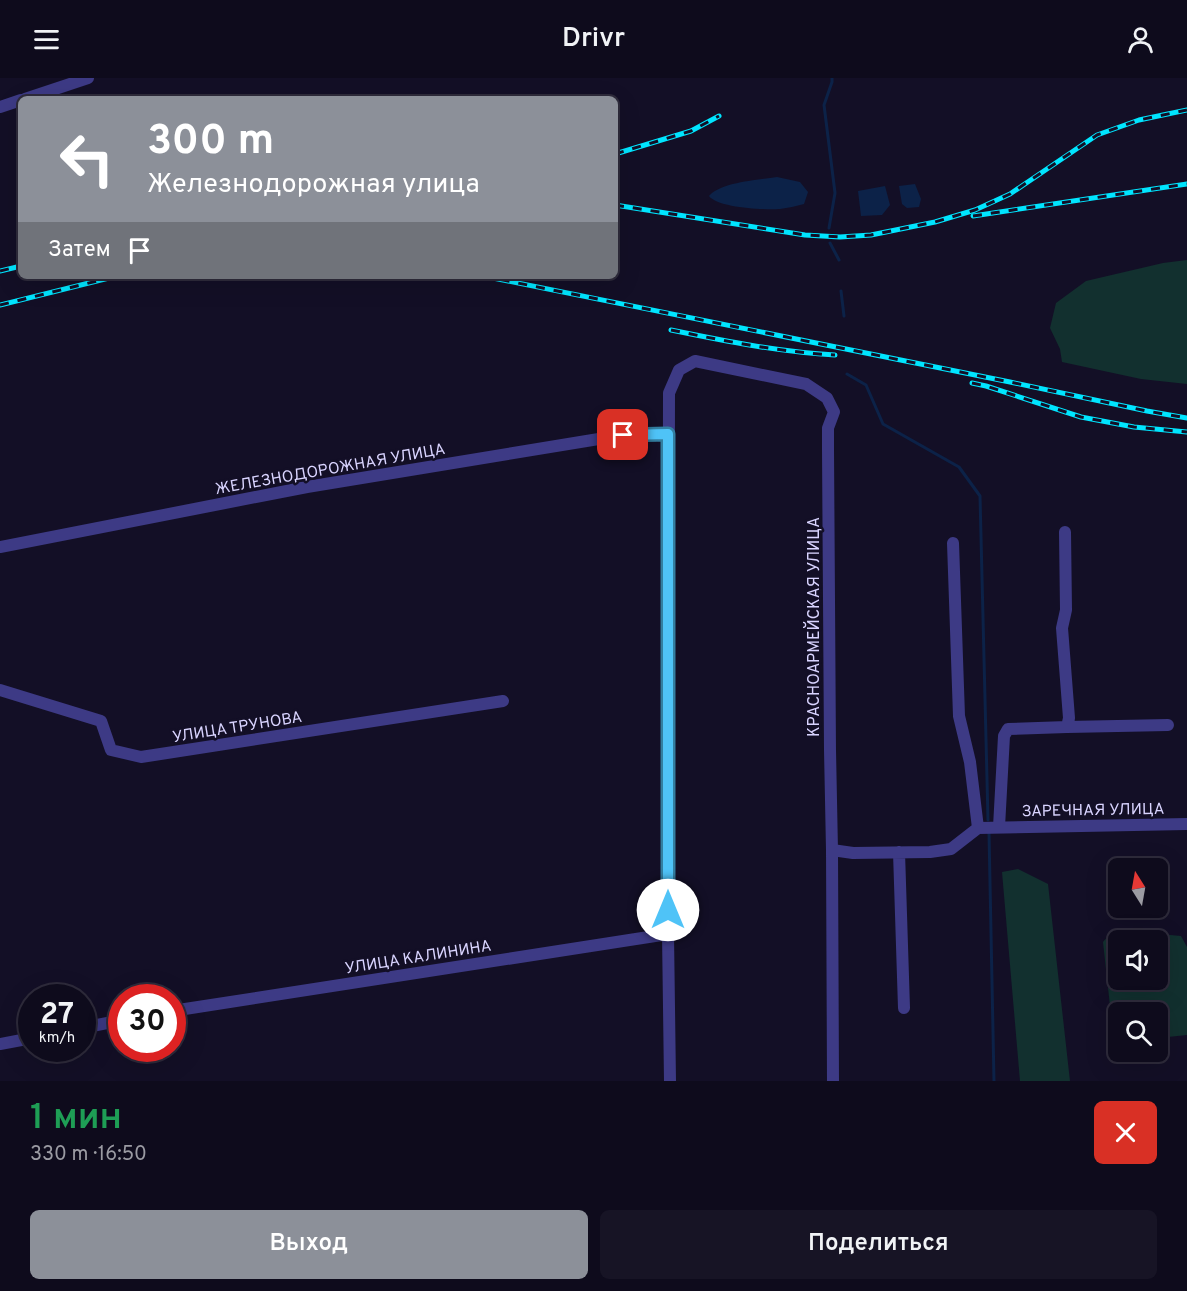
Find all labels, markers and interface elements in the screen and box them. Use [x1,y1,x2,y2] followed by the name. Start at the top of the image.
[562,22,625,56] text: Drivr
[30,23,63,56] icon: menu
[1124,23,1157,56] icon: person
[147,116,274,169] text: 300 m
[48,120,126,198] icon: left
[147,168,480,202] text: Железнодорожная улица
[123,234,156,267] icon: arrive
[48,237,111,264] text: Затем
[597,409,648,460] pin
[606,418,639,451] icon: arrive
[214,440,447,500] street label: ЖЕЛЕЗНОДОРОЖНАЯ УЛИЦА
[803,517,825,737] street label: КРАСНОАРМЕЙСКАЯ УЛИЦА
[171,708,304,748] street label: УЛИЦА ТРУНОВА
[1021,800,1165,822] street label: ЗАРЕЧНАЯ УЛИЦА
[1108,858,1168,918] north arrow
[1108,858,1168,1062] map controls
[636,878,700,942] position arrow
[1108,930,1168,990] button: sound
[344,936,493,979] street label: УЛИЦА КАЛИНИНА
[108,984,186,1062] speed limit sign: 30
[40,997,74,1034] text: 27
[1108,1002,1168,1062] button: search
[39,1029,75,1048] text: km/h
[30,1096,122,1142] text: 1 мин
[1094,1101,1157,1164] button: close
[30,1142,147,1168] text: 330 m · 16:50
[30,1210,588,1279] button: Выход
[600,1210,1157,1279] button: Поделиться

